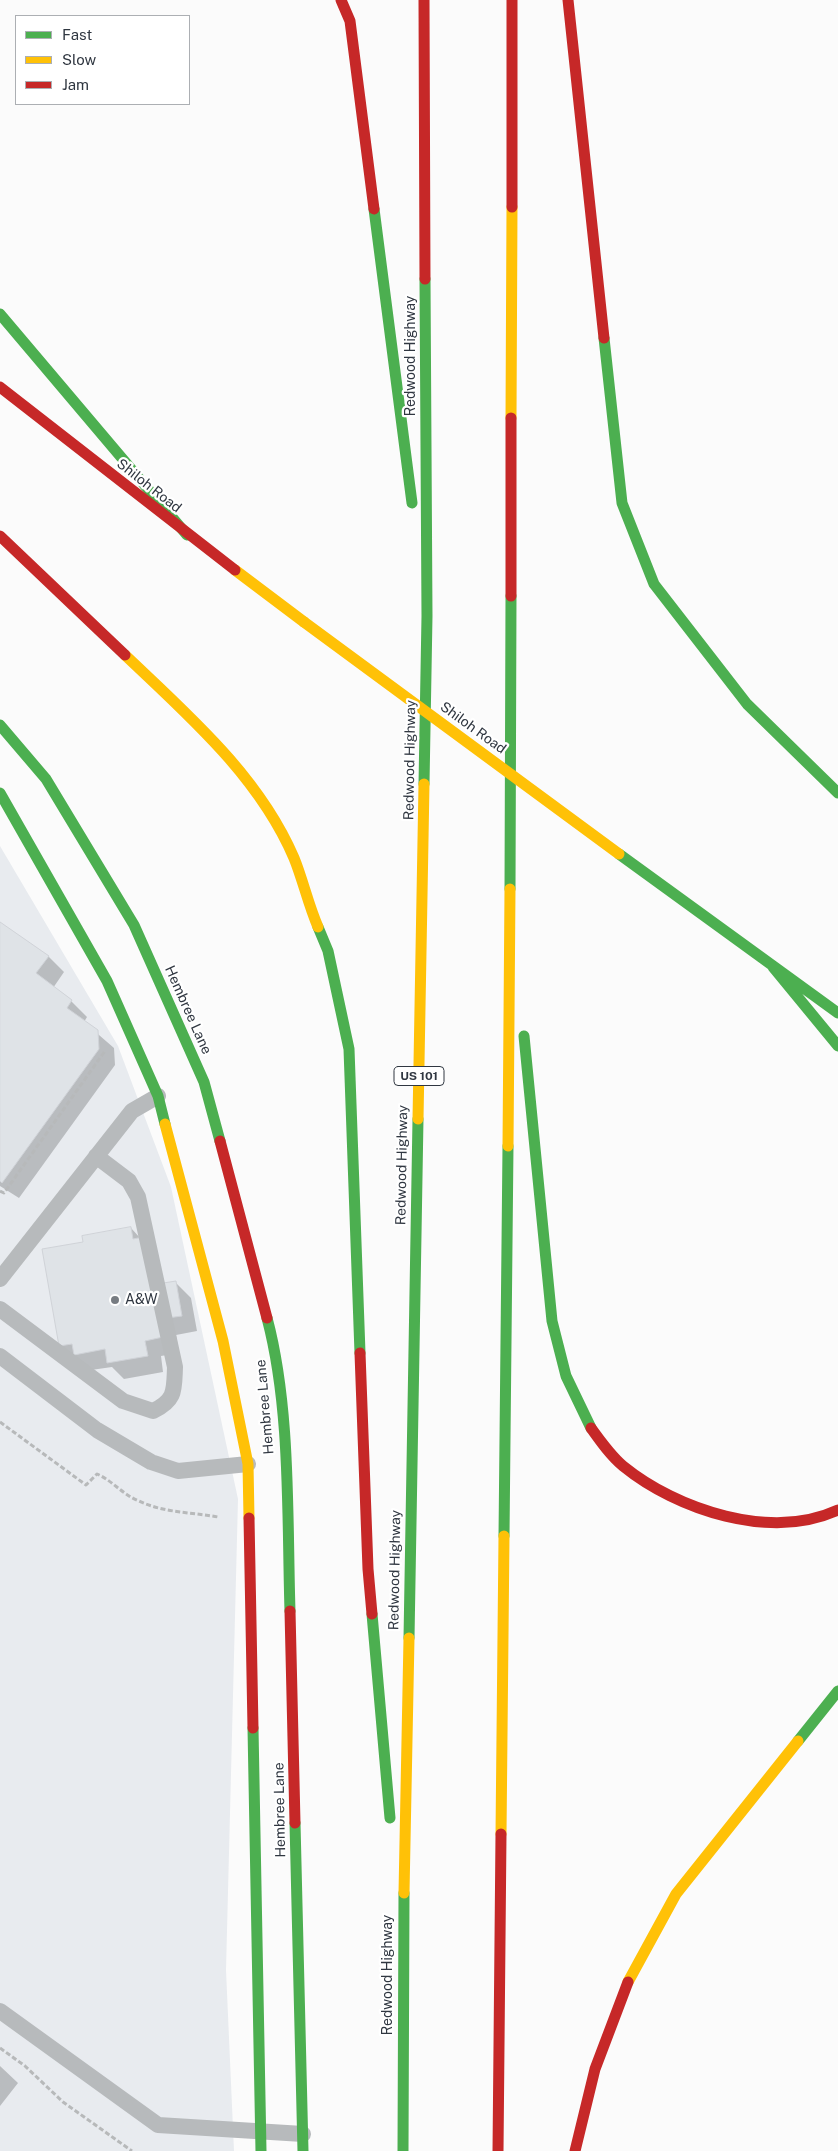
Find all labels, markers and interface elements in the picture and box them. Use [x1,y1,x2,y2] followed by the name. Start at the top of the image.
[15,15,190,105] legend
[62,26,92,43] text: Fast
[62,51,96,68] text: Slow
[62,76,89,93] text: Jam
[403,296,419,416] street label: Redwood Highway
[113,456,185,516] street label: Shiloh Road
[437,698,509,758] street label: Shiloh Road
[401,700,419,820] street label: Redwood Highway
[161,963,215,1057] street label: Hembree Lane
[394,1066,444,1086] road number: US 101
[393,1105,411,1225] street label: Redwood Highway
[125,1292,158,1308] place label: A&W
[109,1294,121,1306] marker: A&W
[252,1359,278,1455] street label: Hembree Lane
[386,1510,404,1630] street label: Redwood Highway
[271,1762,289,1858] street label: Hembree Lane
[380,1915,396,2035] street label: Redwood Highway

